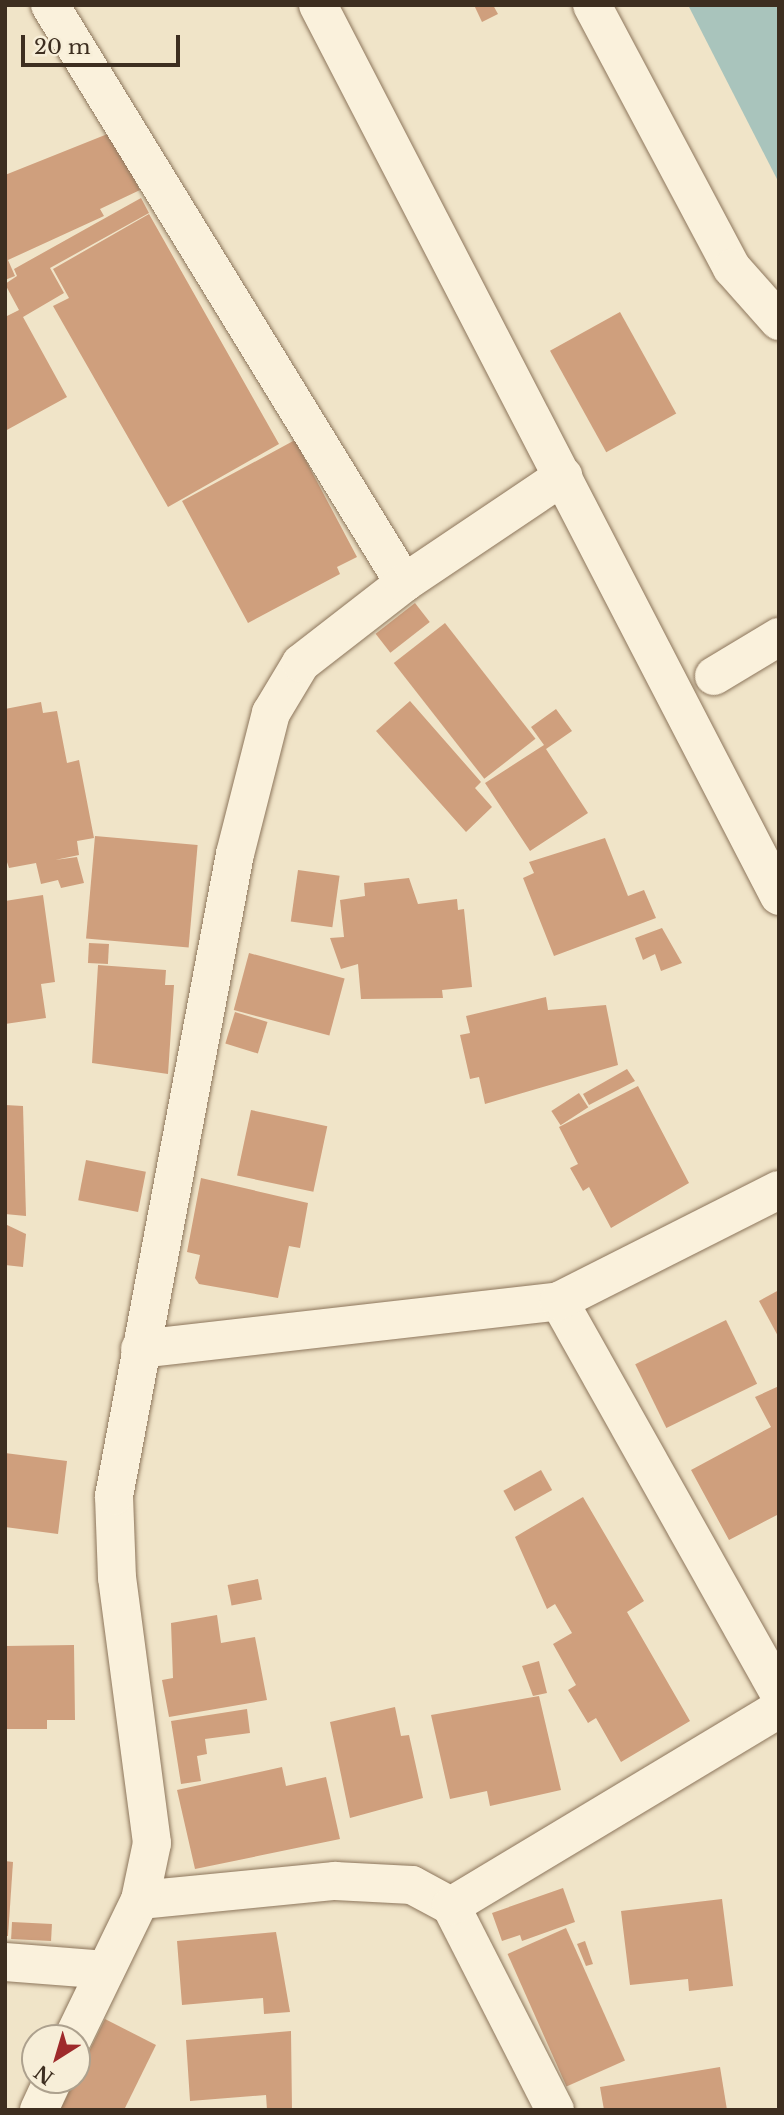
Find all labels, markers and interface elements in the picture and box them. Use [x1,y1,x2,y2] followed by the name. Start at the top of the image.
[24,21,184,65] scale bar
[34,34,91,60] text: 20 m
[21,2024,91,2094] north arrow
[30,2060,58,2089] text: N

